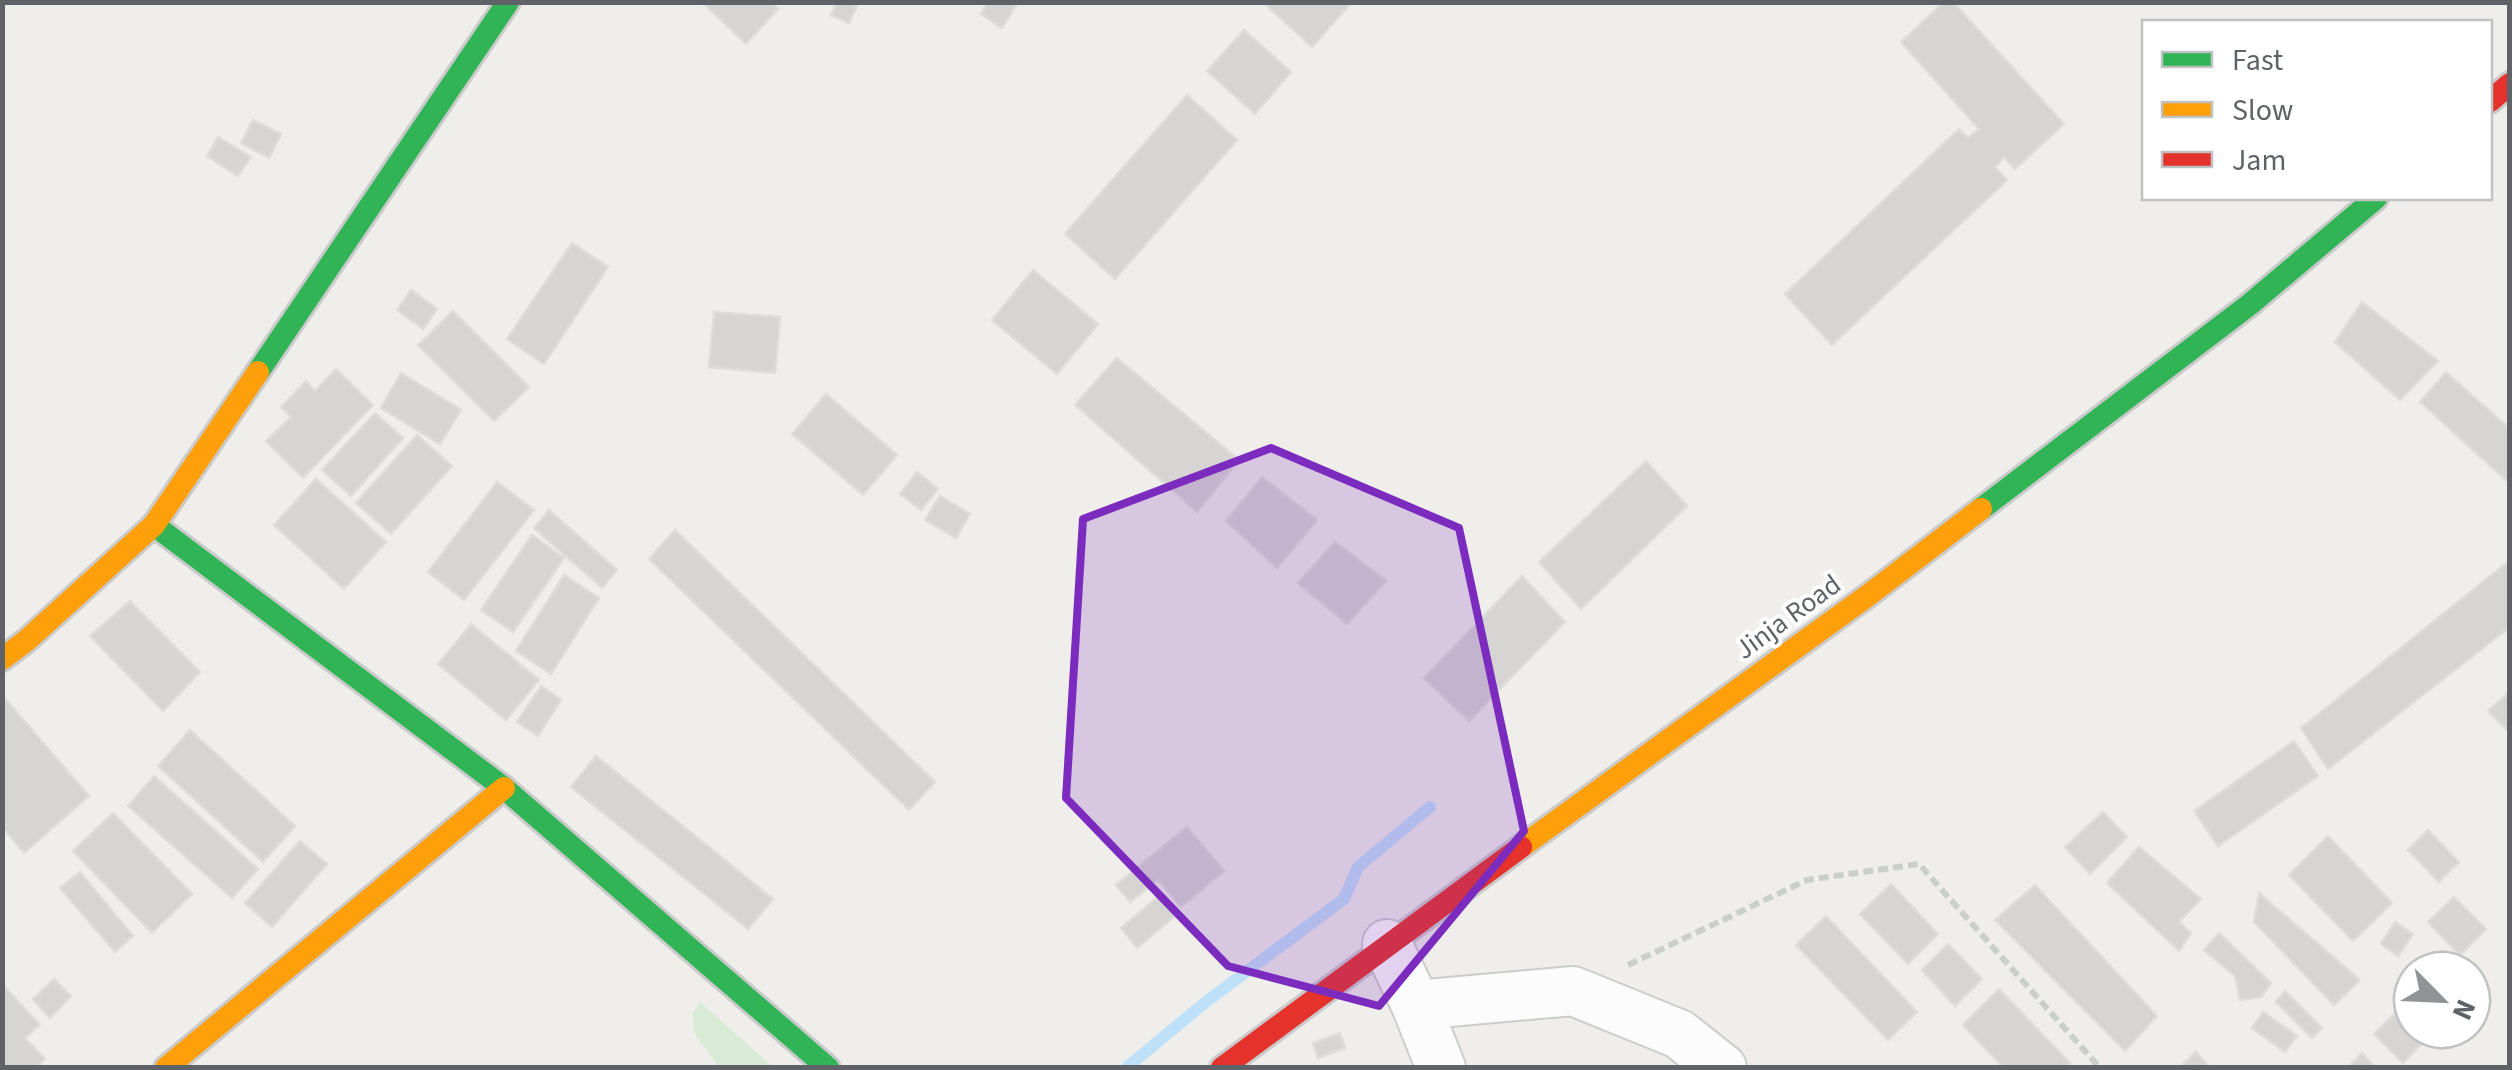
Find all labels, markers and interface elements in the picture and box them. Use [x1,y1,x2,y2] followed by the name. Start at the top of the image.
[2142,20,2492,200] legend
[2232,39,2283,82] text: Fast
[2232,89,2293,132] text: Slow
[2232,139,2286,182] text: Jam
[1727,565,1849,669] street label: Jinja Road
[2392,950,2492,1050] north arrow
[2442,993,2486,1026] text: N

